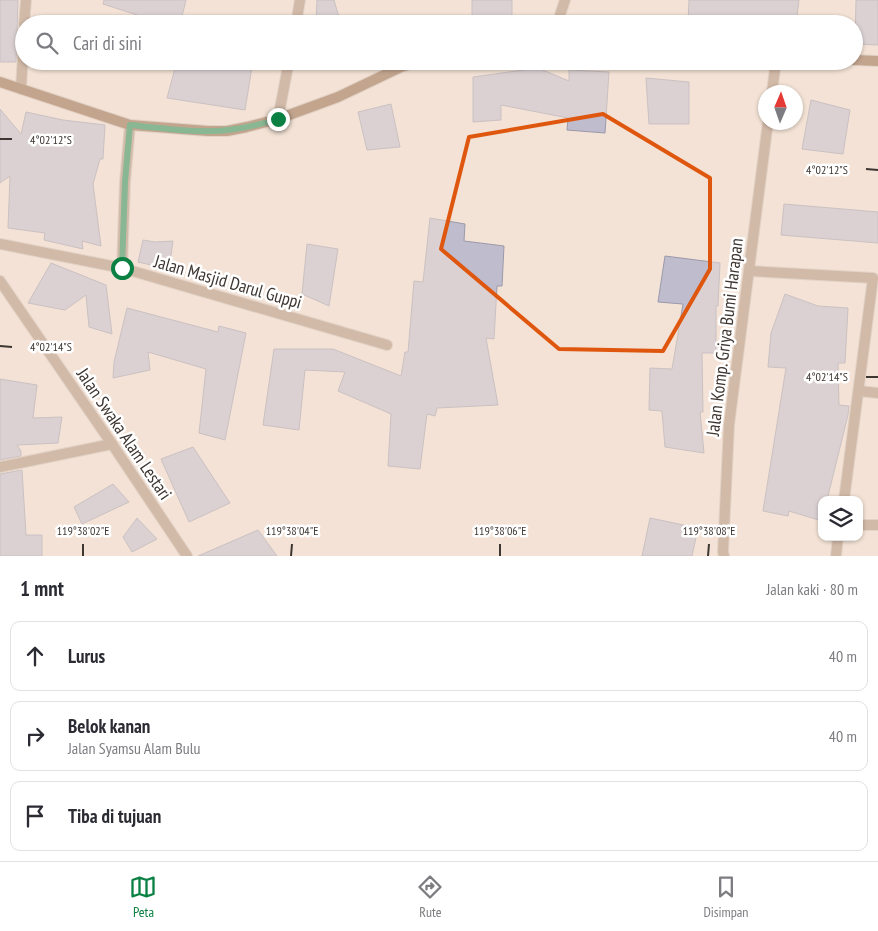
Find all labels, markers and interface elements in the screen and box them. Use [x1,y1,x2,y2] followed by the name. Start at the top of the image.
[15,15,863,70] search box
[33,29,61,57] icon: search
[73,31,142,55] text: Cari di sini
[758,85,803,130] north arrow
[267,108,290,131] route end
[30,132,72,147] text: 4°02'12"S
[806,162,848,177] text: 4°02'12"S
[701,237,748,438] street label: Jalan Komp. Griya Bumi Harapan
[151,249,305,314] street label: Jalan Masjid Darul Guppi
[111,257,134,280] route start
[30,339,72,354] text: 4°02'14"S
[71,362,177,504] street label: Jalan Swaka Alam Lestari
[806,369,848,384] text: 4°02'14"S
[818,496,863,541] map controls
[818,496,863,541] button: layers
[57,523,109,538] text: 119°38'02"E
[266,523,318,538] text: 119°38'04"E
[474,523,526,538] text: 119°38'06"E
[683,523,735,538] text: 119°38'08"E
[20,575,64,602] text: 1 mnt
[767,579,858,599] text: Jalan kaki · 80 m
[21,642,49,670] icon: ahead
[68,644,105,668] text: Lurus
[829,646,857,666] text: 40 m
[68,714,150,738] text: Belok kanan
[21,722,49,750] icon: right
[829,726,857,746] text: 40 m
[68,738,200,758] text: Jalan Syamsu Alam Bulu
[21,802,49,830] icon: arrive
[68,804,161,828] text: Tiba di tujuan
[129,873,157,921] tab: Peta
[416,873,444,921] tab: Rute
[703,873,748,921] tab: Disimpan

